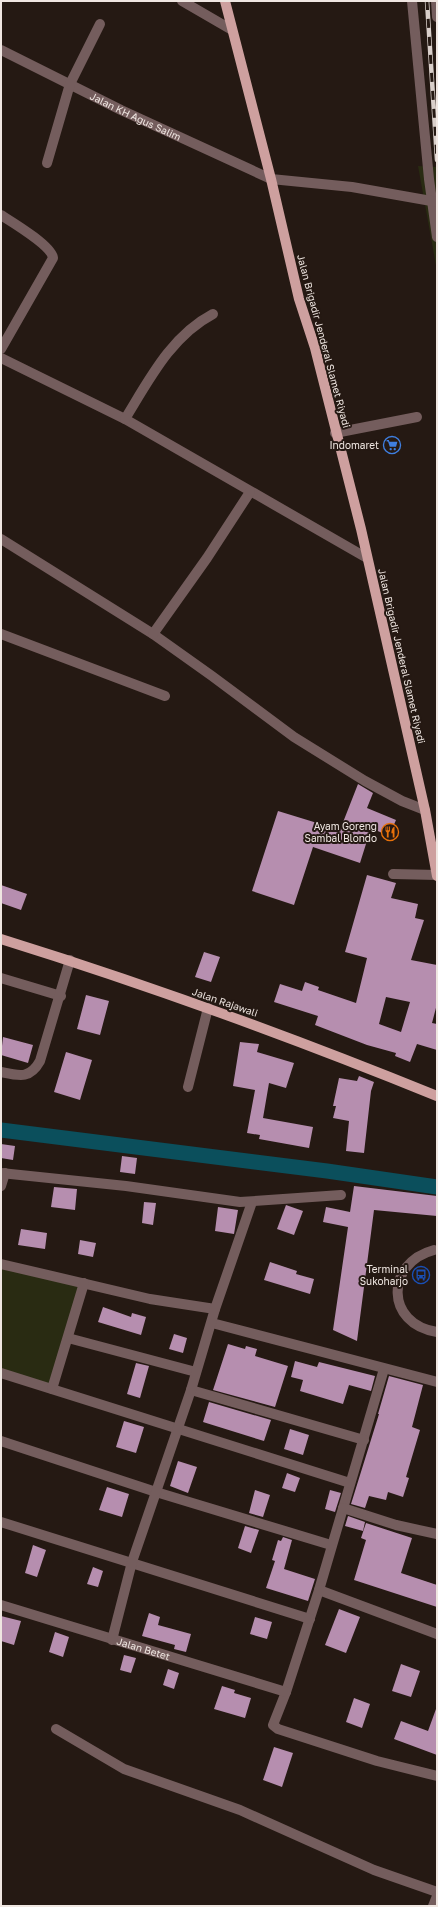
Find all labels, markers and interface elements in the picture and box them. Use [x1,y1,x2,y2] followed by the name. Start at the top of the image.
[88,90,183,143] street label: Jalan KH Agus Salim
[295,253,353,429] street label: Jalan Brigadir Jenderal Slamet Riyadi
[382,435,402,455] supermarket icon: Indomaret
[329,439,379,451] place label: Indomaret
[376,567,428,745] street label: Jalan Brigadir Jenderal Slamet Riyadi
[305,820,377,844] place label: Ayam Goreng Sambal Blondo
[380,822,400,842] restaurant icon: Ayam Goreng Sambal Blondo
[191,985,259,1019] street label: Jalan Rajawali
[360,1263,408,1287] place label: Terminal Sukoharjo
[411,1265,431,1285] bus stop icon: Terminal Sukoharjo
[115,1635,172,1662] street label: Jalan Betet

